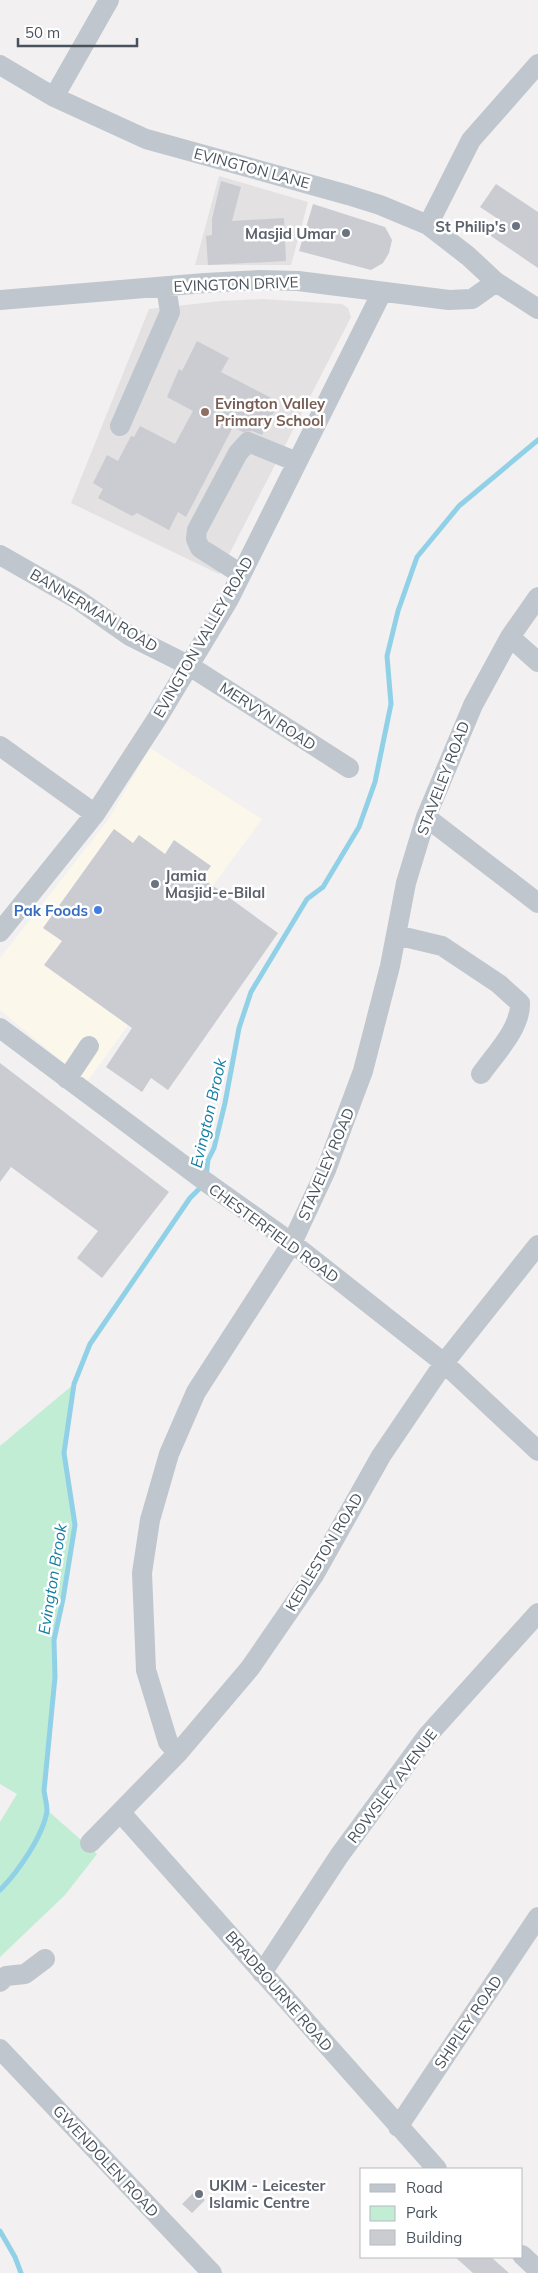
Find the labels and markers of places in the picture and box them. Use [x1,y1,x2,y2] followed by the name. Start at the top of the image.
[435,217,506,236] place label: St Philip's
[510,220,522,232] marker: St Philip's
[245,224,336,243] place label: Masjid Umar
[340,227,352,239] marker: Masjid Umar
[215,394,326,430] place label: Evington Valley Primary School
[199,406,211,418] marker: Evington Valley Primary School
[165,866,265,902] place label: Jamia Masjid-e-Bilal
[149,878,161,890] marker: Jamia Masjid-e-Bilal
[14,901,88,920] place label: Pak Foods
[92,904,104,916] marker: Pak Foods
[209,2176,326,2212] place label: UKIM - Leicester Islamic Centre
[193,2188,205,2200] marker: UKIM - Leicester Islamic Centre

